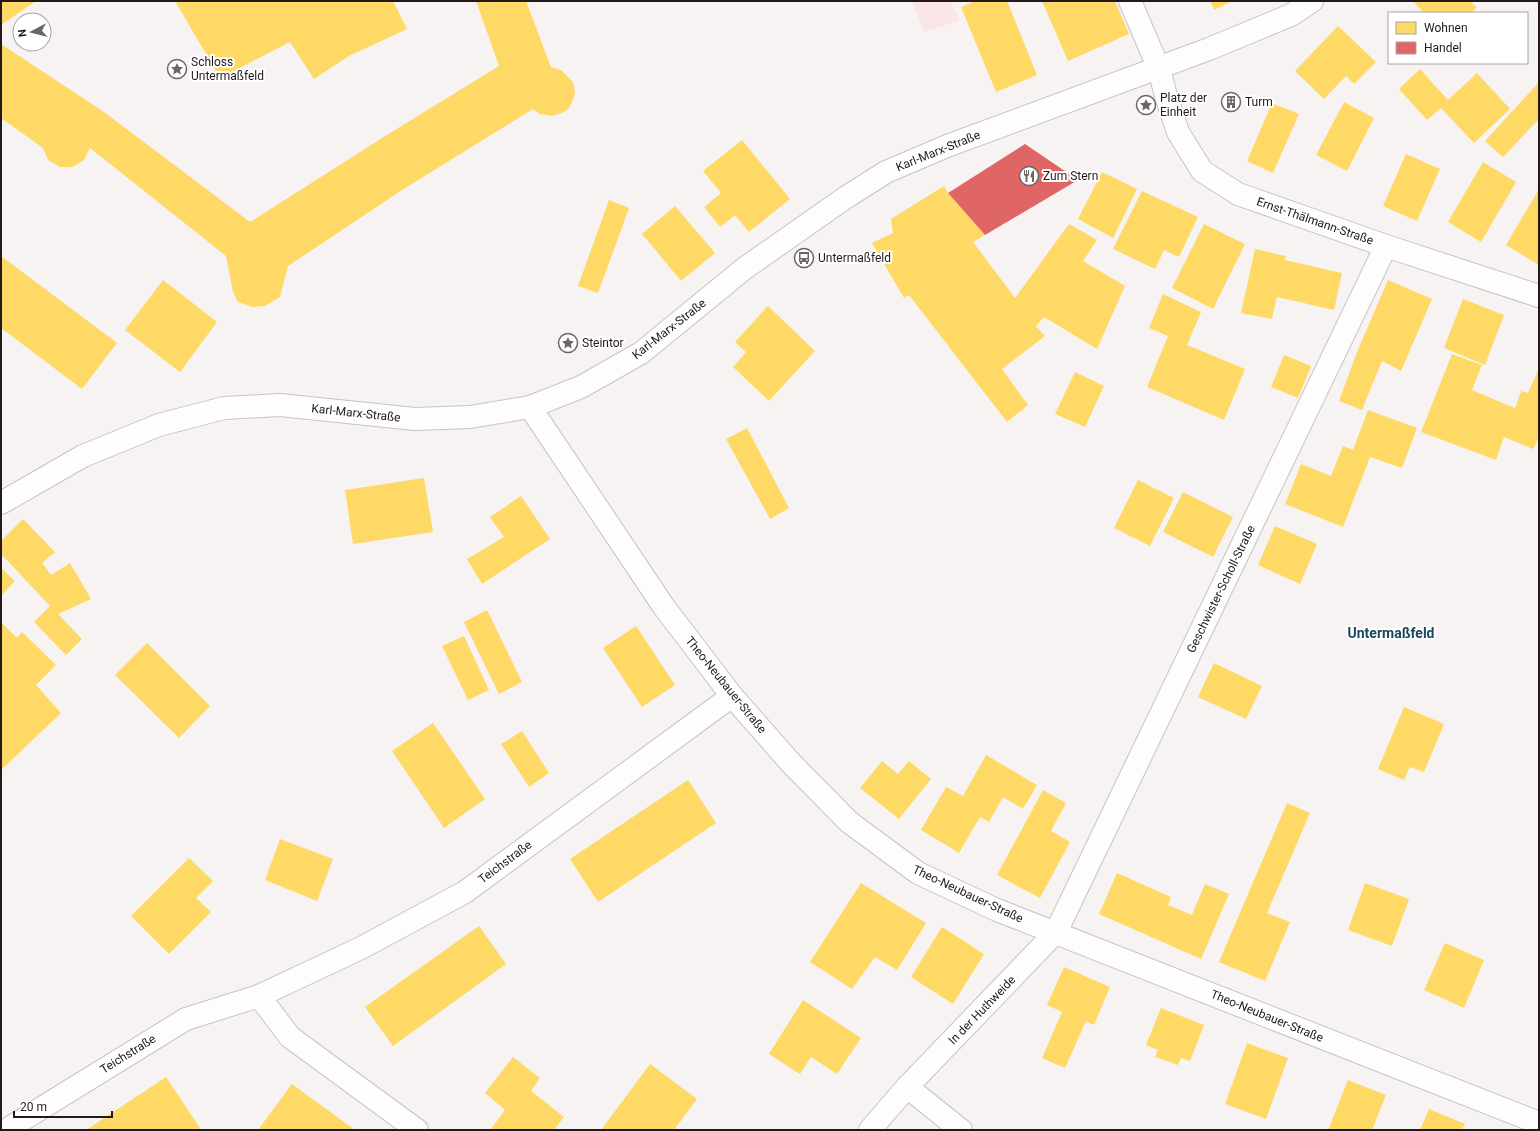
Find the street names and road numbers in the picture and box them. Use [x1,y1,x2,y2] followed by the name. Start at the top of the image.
[894,128,982,174] street label: Karl-Marx-Straße
[1255,194,1375,248] street label: Ernst-Thälmann-Straße
[629,296,709,362] street label: Karl-Marx-Straße
[311,401,401,425] street label: Karl-Marx-Straße
[1184,523,1258,655] street label: Geschwister-Scholl-Straße
[683,634,769,736] street label: Theo-Neubauer-Straße
[476,838,534,886] street label: Teichstraße
[910,862,1026,926] street label: Theo-Neubauer-Straße
[946,973,1018,1047] street label: In der Huthweide
[1209,987,1325,1045] street label: Theo-Neubauer-Straße
[98,1031,158,1077] street label: Teichstraße

